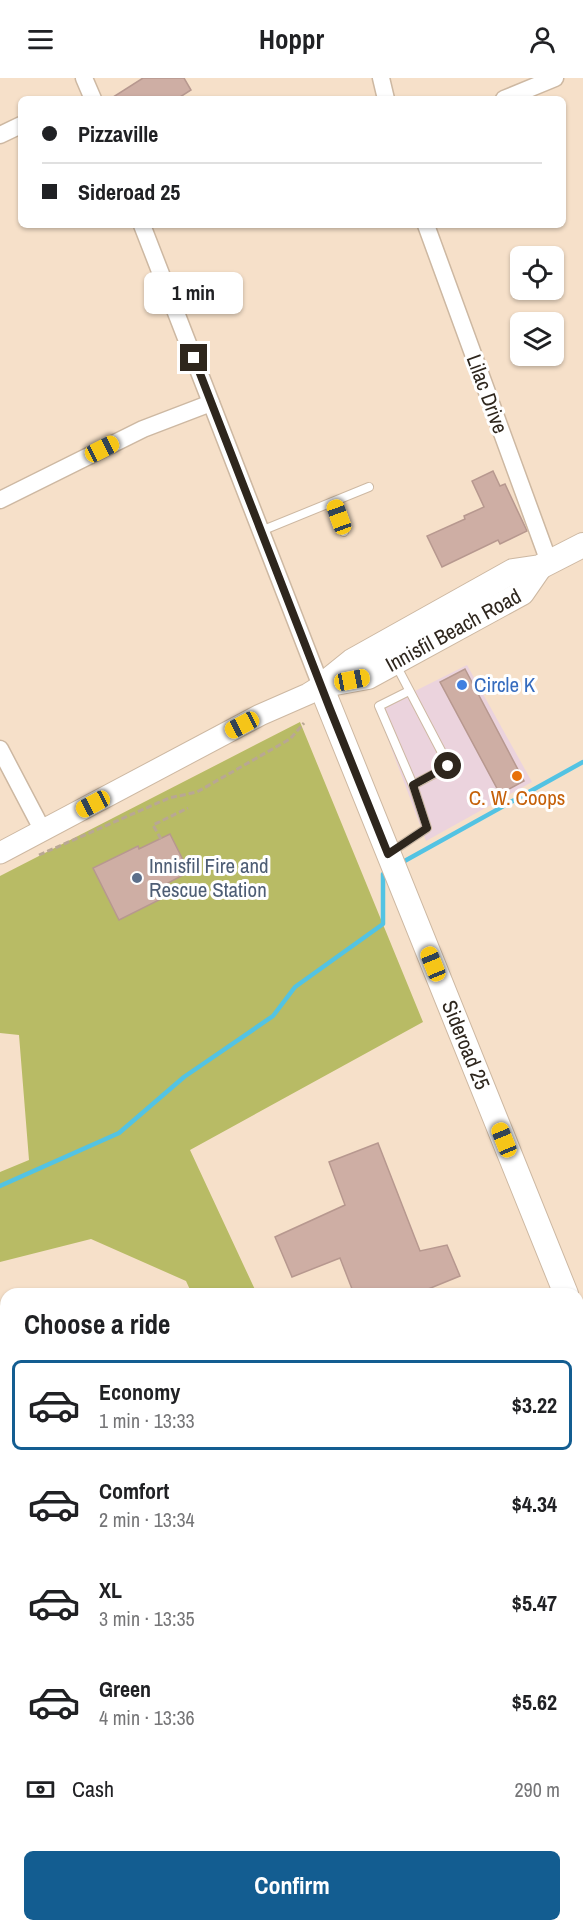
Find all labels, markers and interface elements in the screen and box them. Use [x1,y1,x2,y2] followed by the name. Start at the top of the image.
[259,21,324,57] text: Hoppr
[24,23,57,56] icon: menu
[526,23,559,56] icon: person
[78,119,158,149] text: Pizzaville
[78,177,180,207] text: Sideroad 25
[510,246,564,366] map controls
[510,246,564,300] button: locate
[144,271,244,313] callout: 1 min
[172,279,215,306] text: 1 min
[510,312,564,366] button: layers
[180,344,207,371] route end
[460,350,515,437] street label: Lilac Drive
[82,433,122,465] car
[324,497,354,537] car
[380,581,526,679] street label: Innisfil Beach Road
[333,668,371,692] car
[474,670,536,699] place label: Circle K
[455,678,469,692] marker: Circle K
[222,709,262,741] car
[434,752,461,779] route start
[510,769,524,783] marker: C. W. Coops
[469,783,565,812] place label: C. W. Coops
[73,788,113,820] car
[149,851,269,904] place label: Innisfil Fire and Rescue Station
[130,871,144,885] marker: Innisfil Fire and Rescue Station
[418,944,448,984] car
[435,996,497,1094] street label: Sideroad 25
[489,1120,519,1160] car
[24,1306,170,1342] text: Choose a ride
[99,1377,180,1407] text: Economy
[27,1378,81,1432] icon: car
[512,1390,557,1420] text: $3.22
[99,1407,195,1434] text: 1 min · 13:33
[99,1476,169,1506] text: Comfort
[27,1477,81,1531] icon: car
[512,1489,557,1519] text: $4.34
[99,1506,195,1533] text: 2 min · 13:34
[99,1575,122,1605] text: XL
[27,1576,81,1630] icon: car
[512,1588,557,1618] text: $5.47
[99,1605,195,1632] text: 3 min · 13:35
[99,1674,151,1704] text: Green
[27,1675,81,1729] icon: car
[512,1687,557,1717] text: $5.62
[99,1704,195,1731] text: 4 min · 13:36
[24,1773,57,1806] icon: cash
[72,1774,114,1804] text: Cash
[514,1776,560,1803] text: 290 m
[24,1851,560,1920] button: Confirm

